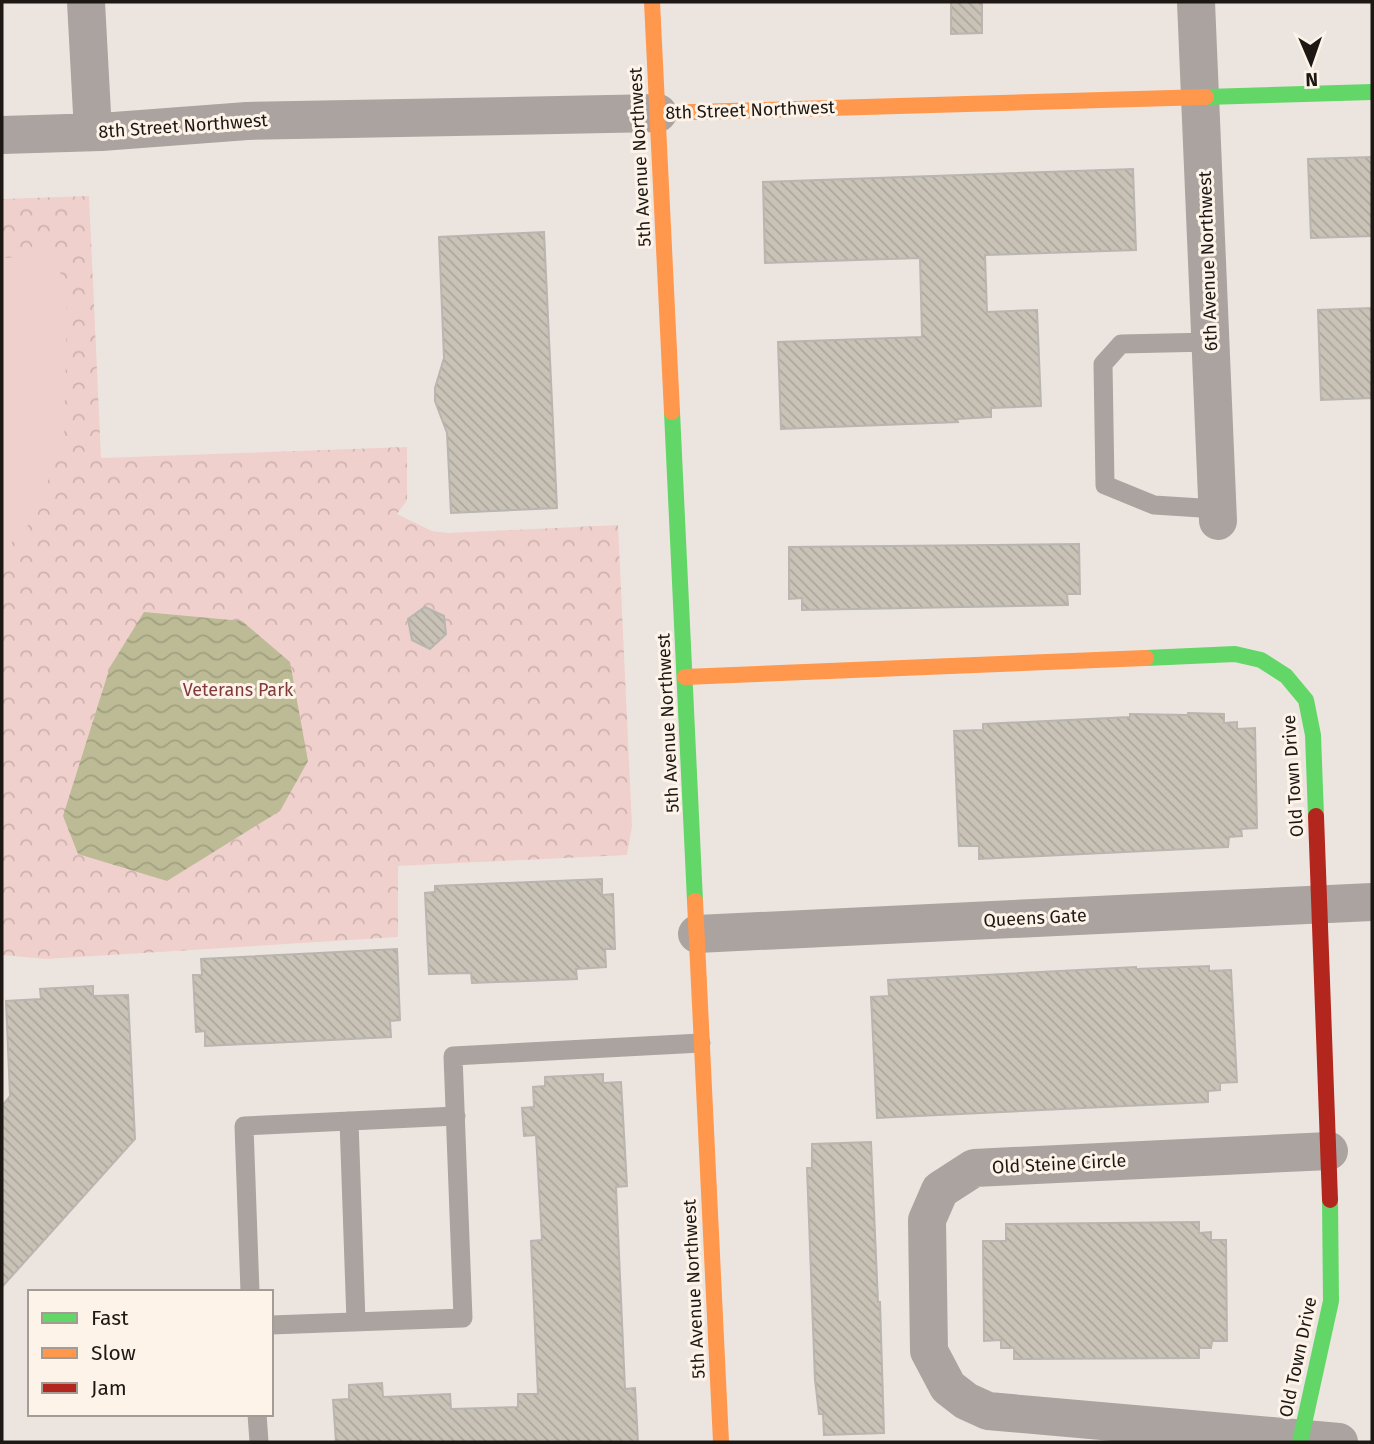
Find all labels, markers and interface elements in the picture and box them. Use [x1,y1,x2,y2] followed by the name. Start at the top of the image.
[1276,28,1346,98] north arrow
[624,66,656,247] street label: 5th Avenue Northwest
[1305,68,1318,91] text: N
[665,96,836,124] street label: 8th Street Northwest
[98,109,269,143] street label: 8th Street Northwest
[1194,170,1222,352] street label: 6th Avenue Northwest
[652,632,684,813] street label: 5th Avenue Northwest
[183,679,294,701] park label: Veterans Park
[1278,714,1308,838] street label: Old Town Drive
[983,904,1087,932] street label: Queens Gate
[991,1149,1127,1179] street label: Old Steine Circle
[678,1198,710,1379] street label: 5th Avenue Northwest
[28,1290,273,1416] legend
[1275,1295,1321,1419] street label: Old Town Drive
[91,1305,129,1331] text: Fast
[91,1340,136,1366] text: Slow
[91,1375,127,1401] text: Jam

